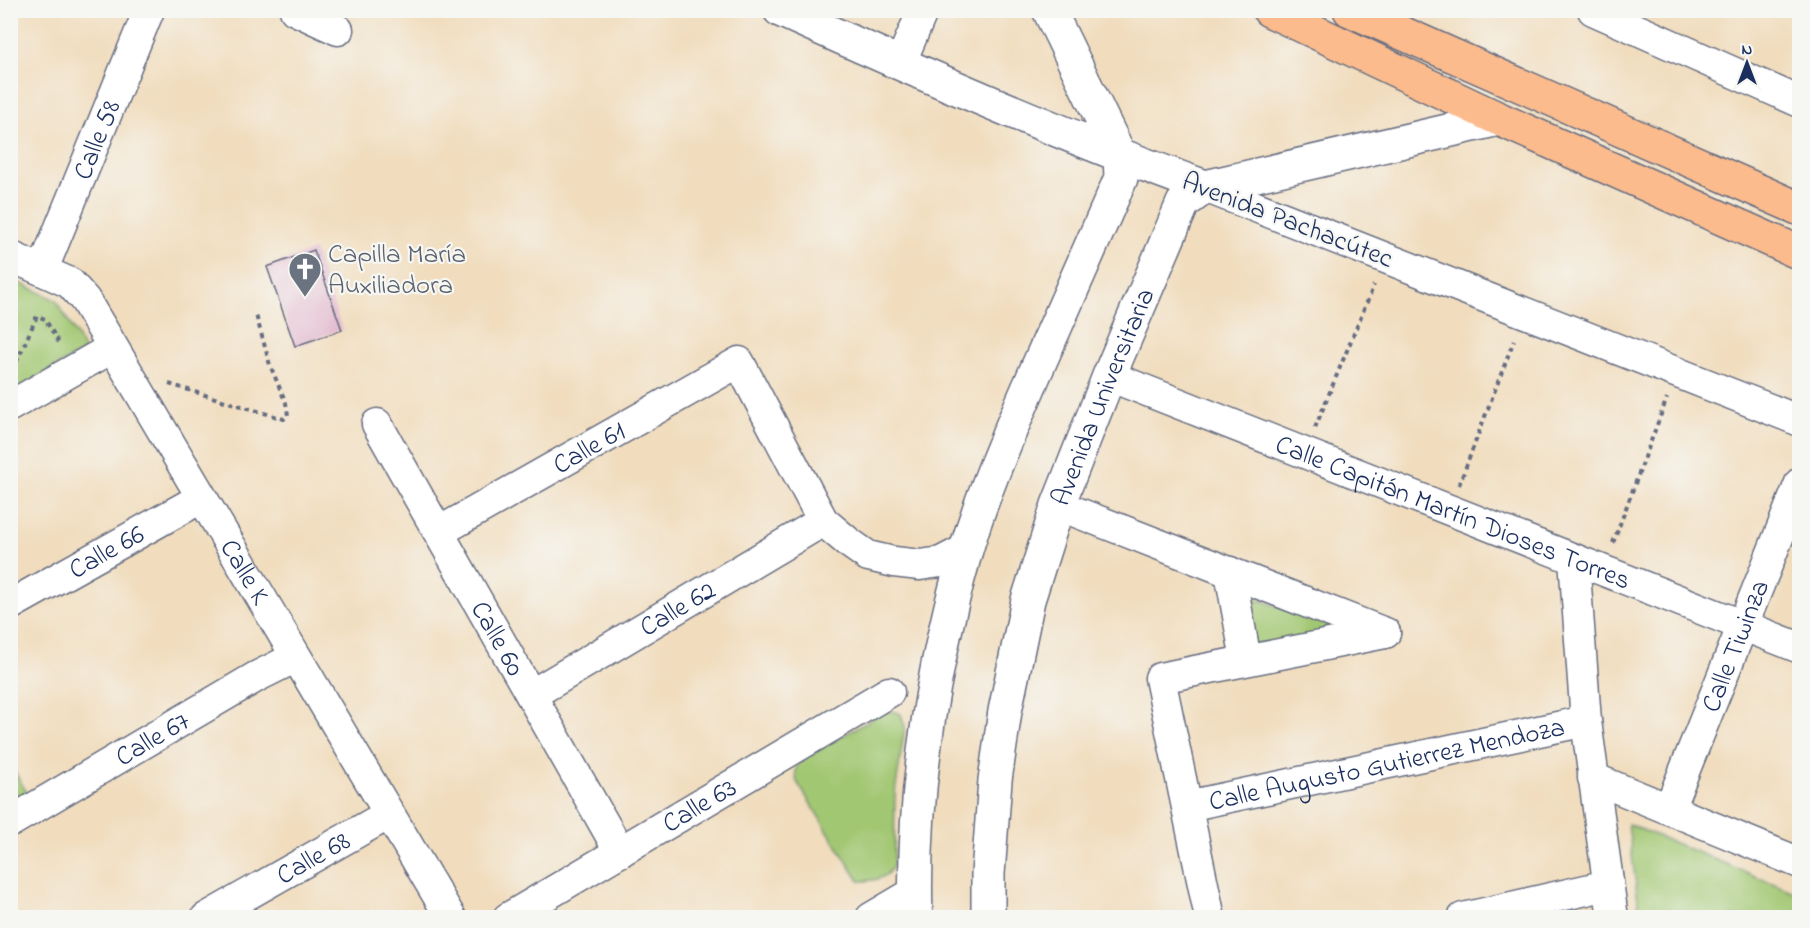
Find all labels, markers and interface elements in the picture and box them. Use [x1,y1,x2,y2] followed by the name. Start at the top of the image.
[1717,33,1777,93] north arrow
[1742,38,1753,62] text: N
[65,95,132,186] street label: Calle 58
[1176,163,1398,280] street label: Avenida Pachacútec
[328,236,466,306] place label: Capilla María Auxiliadora
[287,251,323,298] church icon: Capilla María Auxiliadora
[1043,283,1166,512] street label: Avenida Universitaria
[546,413,633,486] street label: Calle 61
[1269,426,1636,601] street label: Calle Capitán Martín Dioses Torres
[62,517,152,590] street label: Calle 66
[209,533,279,614] street label: Calle K
[633,572,724,648] street label: Calle 62
[1693,575,1781,719] street label: Calle Tiwinza
[459,594,533,684] street label: Calle 60
[109,703,198,778] street label: Calle 67
[1206,709,1569,823] street label: Calle Augusto Gutierrez Mendoza
[656,770,745,844] street label: Calle 63
[270,823,358,896] street label: Calle 68

